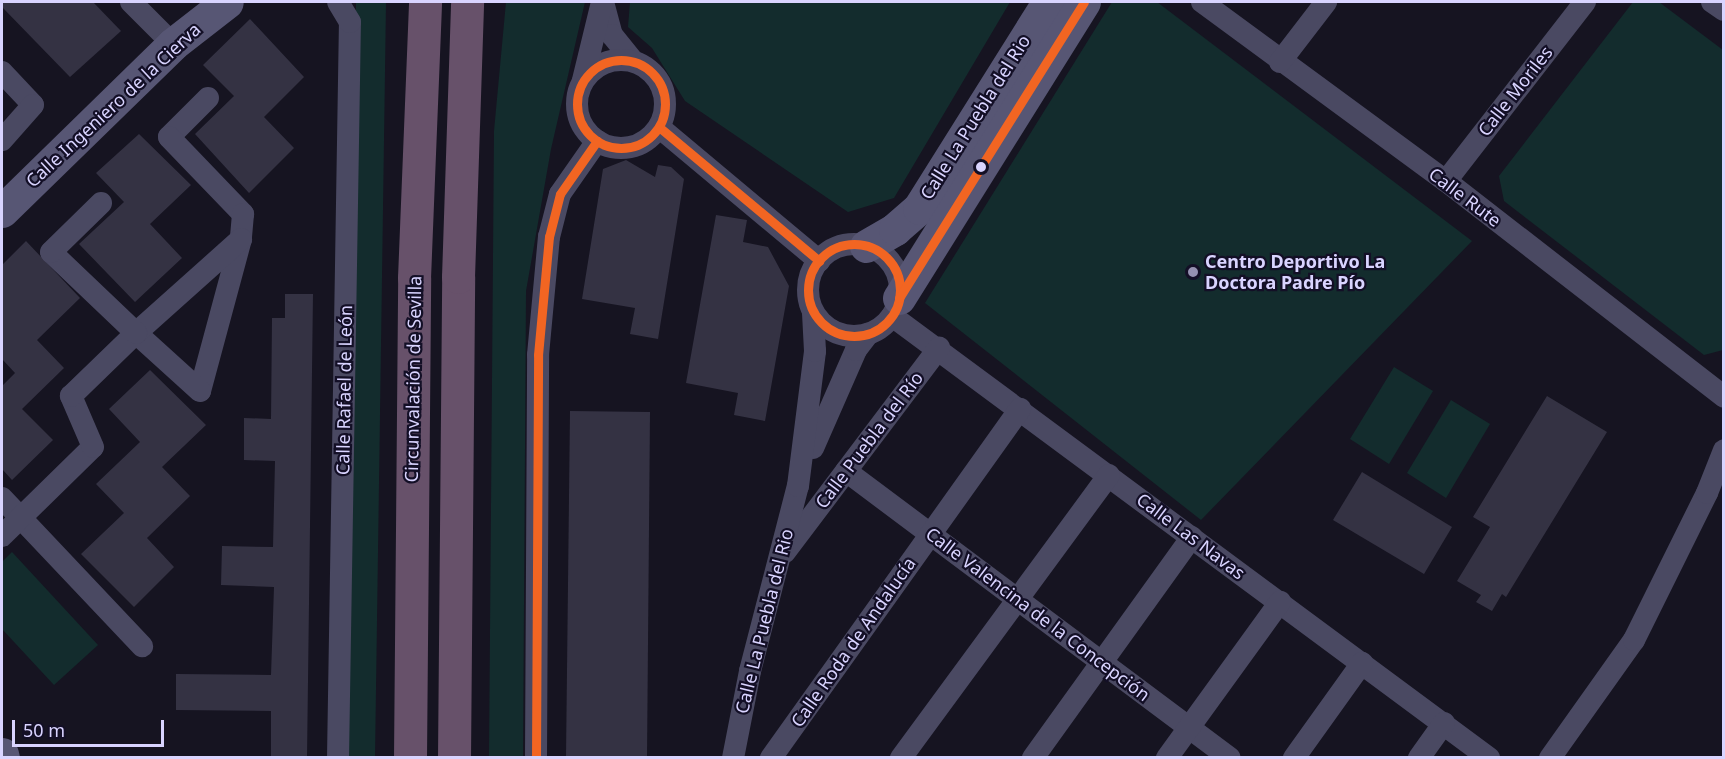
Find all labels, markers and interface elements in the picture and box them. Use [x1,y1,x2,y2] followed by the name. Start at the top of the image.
[21,18,205,192] street label: Calle Ingeniero de la Cierva
[916,31,1034,203] street label: Calle La Puebla del Rio
[1473,42,1557,140] street label: Calle Moriles
[975,161,987,173] unlabelled marker
[1425,163,1505,231] street label: Calle Rute
[1205,251,1385,294] place label: Centro Deportivo La Doctora Padre Pío
[1186,265,1200,279] marker: Centro Deportivo La Doctora Padre Pío
[400,275,426,483] street label: Circunvalación de Sevilla
[332,305,356,475] street label: Calle Rafael de León
[811,367,927,513] street label: Calle Puebla del Río
[1133,488,1249,584] street label: Calle Las Navas
[922,523,1154,705] street label: Calle Valencina de la Concepción
[731,526,797,716] street label: Calle La Puebla del Rio
[786,553,920,731] street label: Calle Roda de Andalucía
[15,708,166,746] scale bar
[23,718,65,742] text: 50 m

